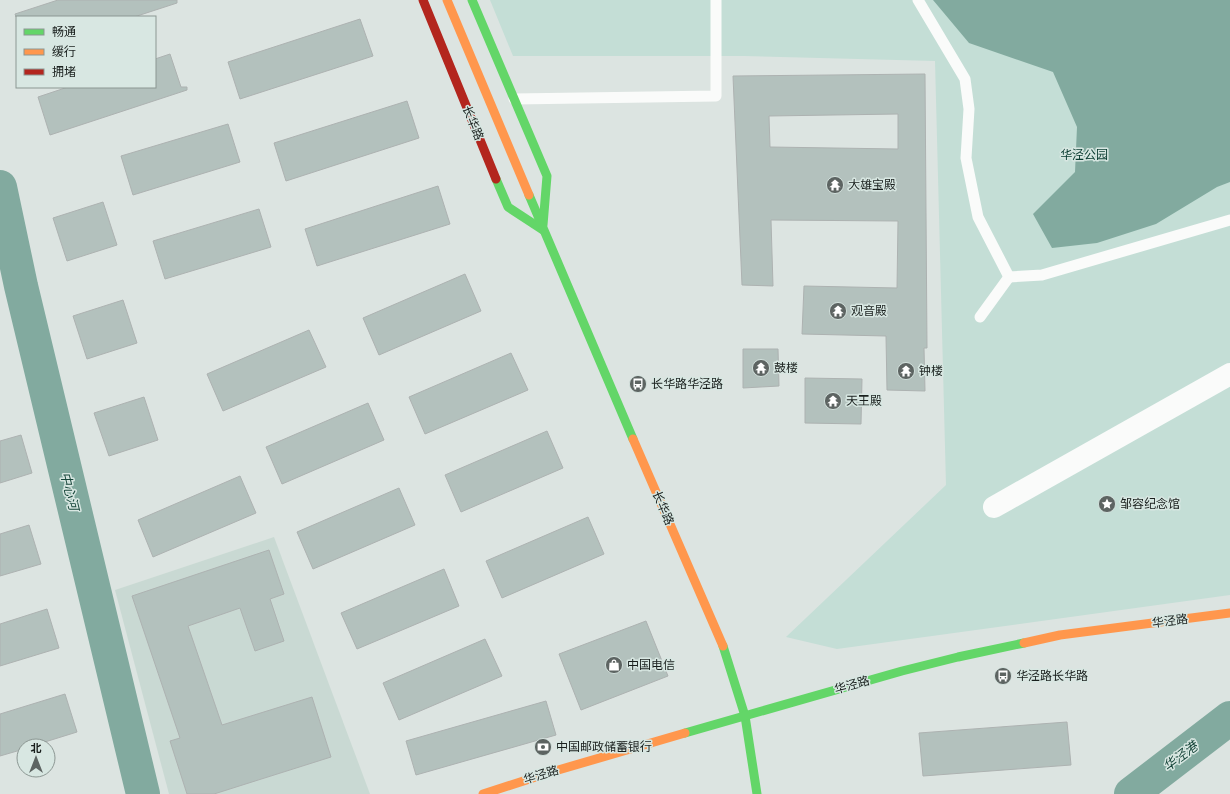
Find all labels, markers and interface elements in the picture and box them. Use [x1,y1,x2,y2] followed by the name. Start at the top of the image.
[16,16,156,88] legend
[52,24,76,38] text: 畅通
[52,44,76,58] text: 缓行
[52,64,76,78] text: 拥堵
[461,103,487,142] street label: 长华路
[1060,147,1108,161] park label: 华泾公园
[825,175,845,195] temple icon: 大雄宝殿
[848,177,896,191] place label: 大雄宝殿
[828,301,848,321] temple icon: 观音殿
[851,303,887,317] place label: 观音殿
[751,358,771,378] temple icon: 鼓楼
[774,360,798,374] place label: 鼓楼
[896,361,916,381] temple icon: 钟楼
[919,363,943,377] place label: 钟楼
[628,374,648,394] bus stop icon: 长华路华泾路
[651,376,723,390] place label: 长华路华泾路
[823,391,843,411] temple icon: 天王殿
[846,393,882,407] place label: 天王殿
[58,470,83,515] water label: 中心河
[650,488,677,527] street label: 长华路
[1097,494,1117,514] place icon: 邹容纪念馆
[1120,496,1180,510] place label: 邹容纪念馆
[1151,611,1189,629] street label: 华泾路
[604,655,624,675] shop icon: 中国电信
[627,657,675,671] place label: 中国电信
[993,666,1013,686] bus stop icon: 华泾路长华路
[1016,668,1088,682] place label: 华泾路长华路
[832,672,871,696] street label: 华泾路
[533,737,553,757] bank icon: 中国邮政储蓄银行
[1160,737,1202,774] water label: 华泾港
[16,738,56,778] north arrow
[556,739,652,753] place label: 中国邮政储蓄银行
[31,741,42,754] text: 北
[521,762,560,786] street label: 华泾路

